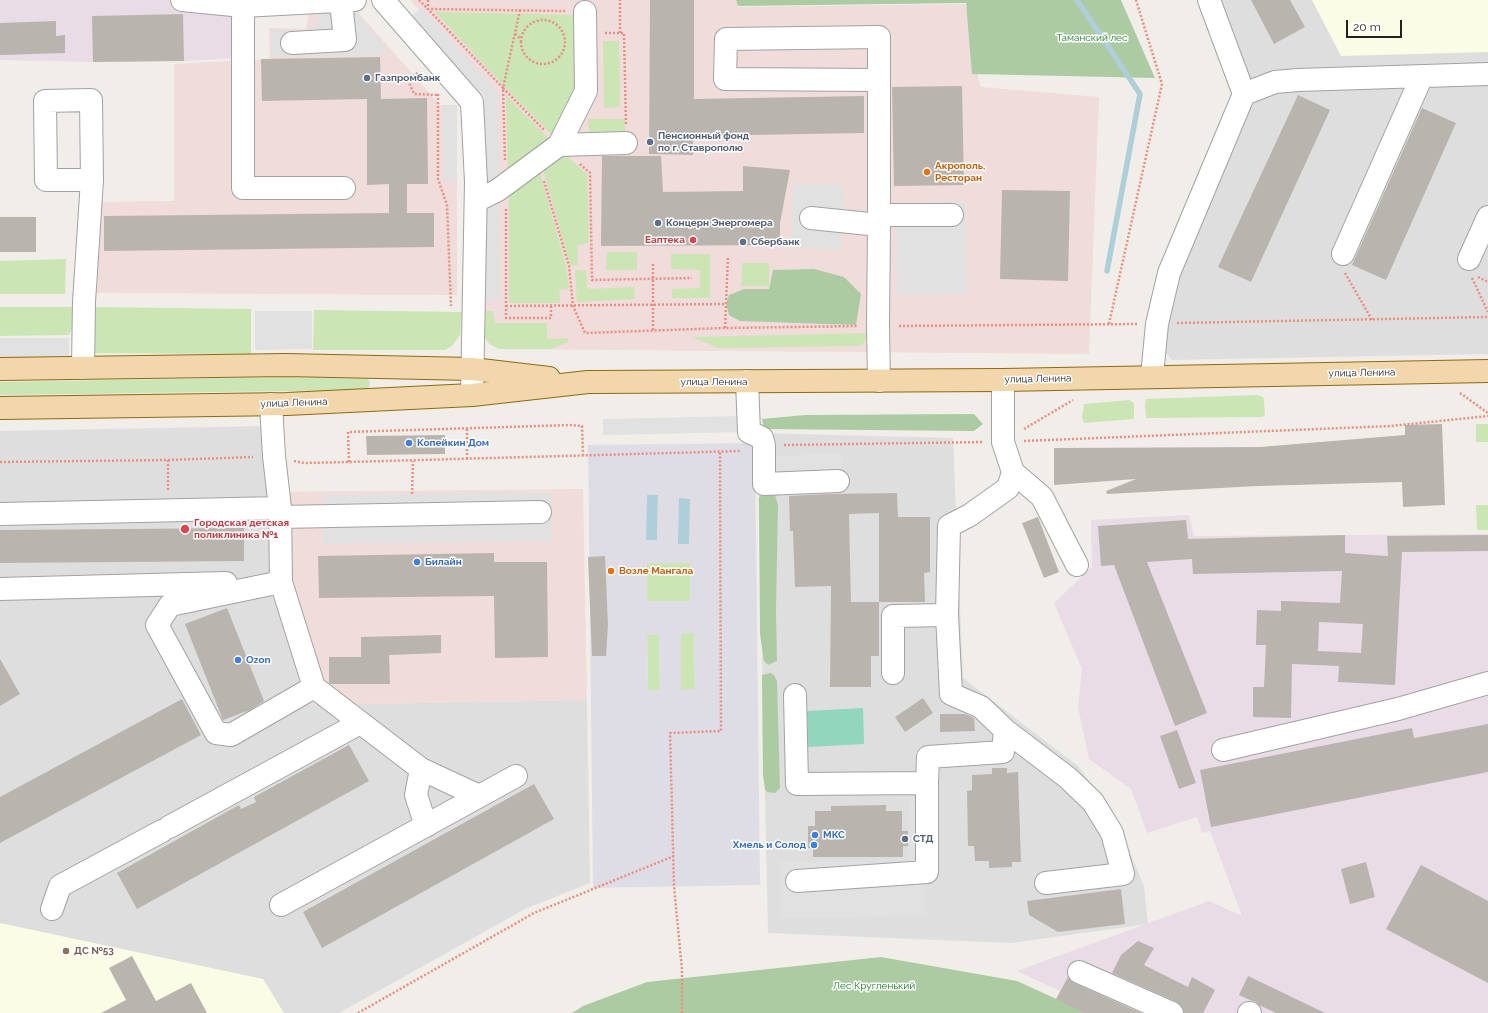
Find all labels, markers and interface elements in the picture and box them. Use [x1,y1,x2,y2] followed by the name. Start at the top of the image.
[1348,12,1404,38] scale bar
[1353,20,1381,34] text: 20 m
[1057,32,1127,44] park label: Таманский лес
[375,72,440,84] place label: Газпромбанк
[362,73,372,83] marker: Газпромбанк
[658,130,749,154] place label: Пенсионный фонд по г. Ставрополю
[645,137,655,147] marker: Пенсионный фонд по г. Ставрополю
[935,160,985,184] place label: Акрополь, Ресторан
[922,167,932,177] marker: Акрополь, Ресторан
[666,217,773,229] place label: Концерн Энергомера
[653,218,663,228] marker: Концерн Энергомера
[645,234,685,246] place label: Еаптека
[688,235,698,245] marker: Еаптека
[751,236,800,248] place label: Сбербанк
[738,237,748,247] marker: Сбербанк
[1328,366,1396,380] street label: улица Ленина
[1004,372,1072,386] street label: улица Ленина
[680,376,748,388] street label: улица Ленина
[260,396,328,410] street label: улица Ленина
[417,437,489,449] place label: Копейкин Дом
[404,438,414,448] marker: Копейкин Дом
[194,517,289,540] place label: Городская детская поликлиника №1
[179,523,191,535] marker: Городская детская поликлиника №1
[425,556,462,568] place label: Билайн
[412,557,422,567] marker: Билайн
[619,565,693,577] place label: Возле Мангала
[606,566,616,576] marker: Возле Мангала
[246,654,270,666] place label: Ozon
[233,655,243,665] marker: Ozon
[823,829,845,841] place label: МКС
[810,830,820,840] marker: МКС
[913,833,933,845] place label: СТД
[900,834,910,844] marker: СТД
[733,839,806,851] place label: Хмель и Солод
[809,840,819,850] marker: Хмель и Солод
[74,945,114,957] place label: ДС №53
[61,946,71,956] marker: ДС №53
[833,980,915,992] park label: Лес Кругленький

